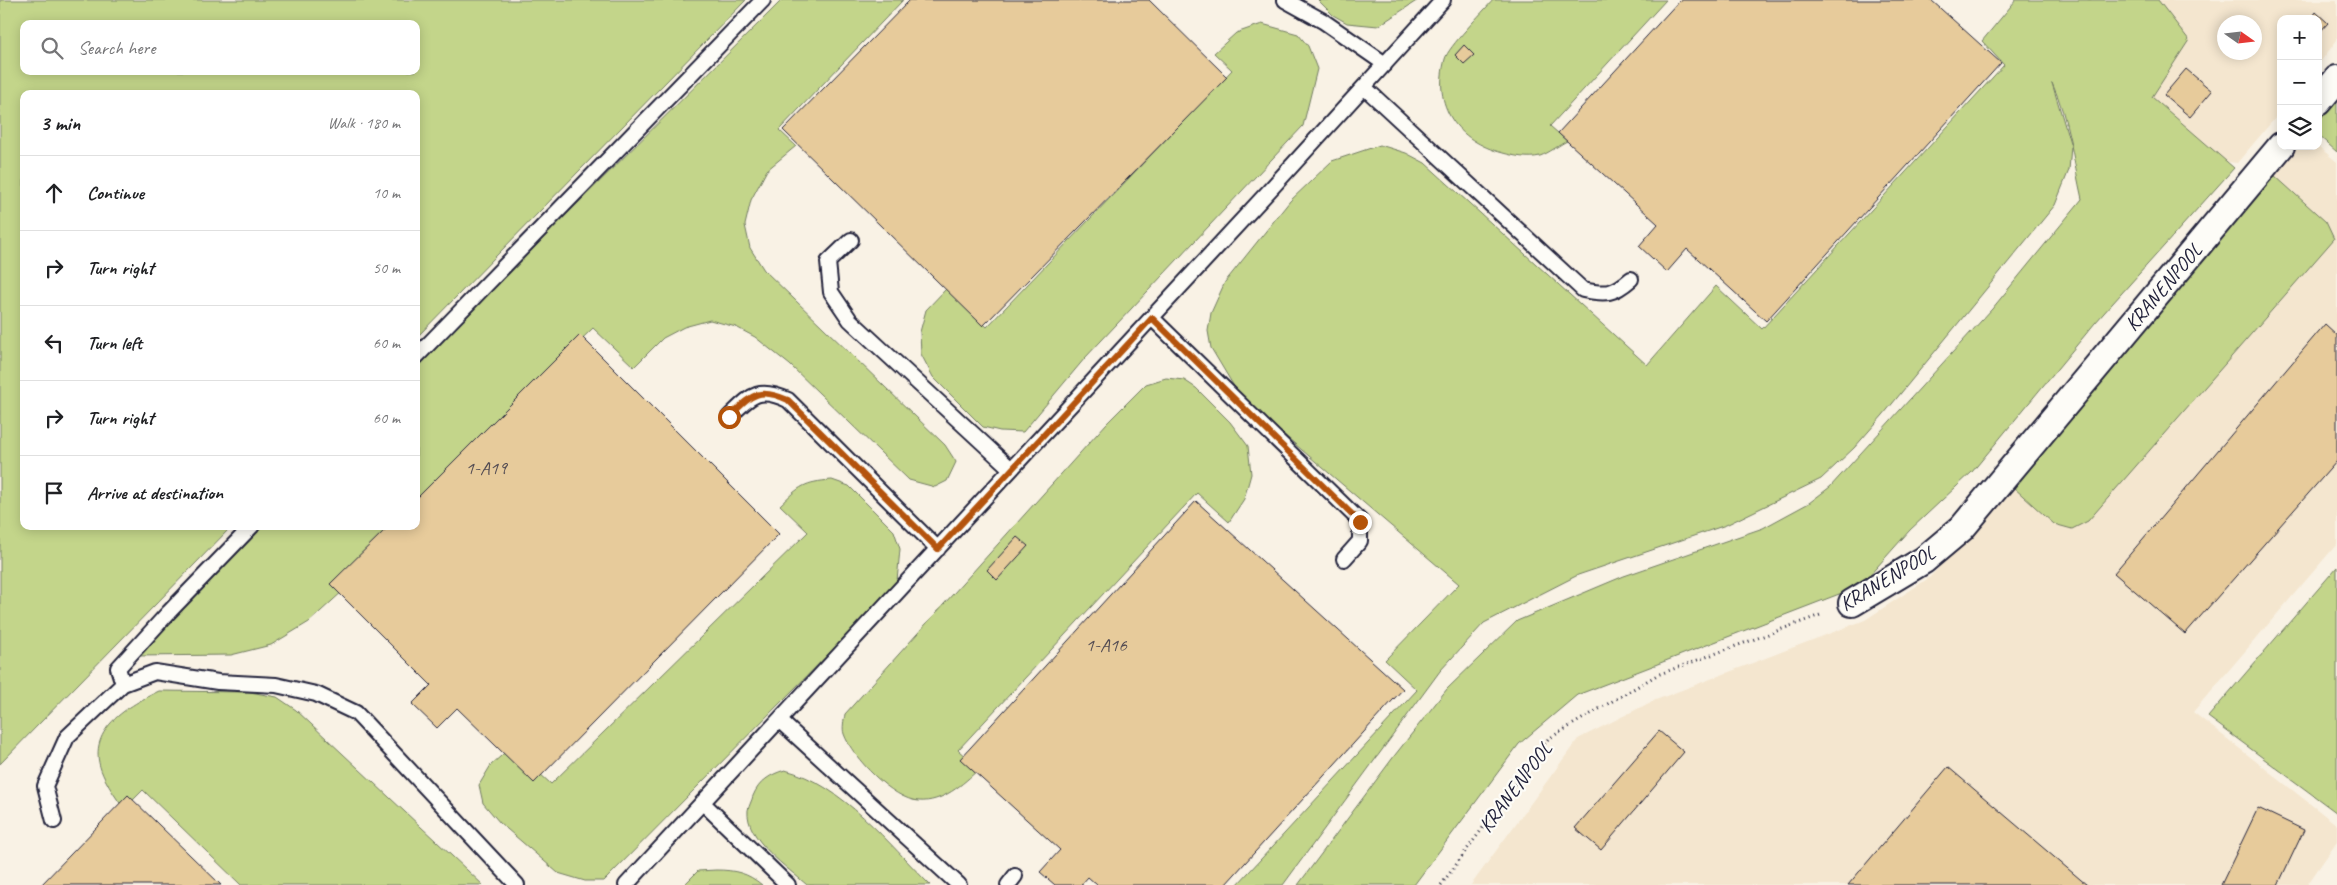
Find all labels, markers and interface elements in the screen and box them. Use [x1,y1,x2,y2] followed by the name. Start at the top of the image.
[2217,15,2262,60] north arrow
[2277,15,2322,150] map controls
[2277,15,2322,60] button: +
[20,20,420,75] search box
[38,34,66,62] icon: search
[78,36,155,60] text: Search here
[2277,60,2322,105] button: −
[2277,105,2322,150] button: layers
[40,110,80,136] text: 3 min
[328,113,400,133] text: Walk · 180 m
[40,179,68,207] icon: ahead
[87,181,144,205] text: Continue
[373,183,400,203] text: 10 m
[2119,237,2208,336] street label: KRANENPOOL
[40,254,68,282] icon: right
[87,256,154,280] text: Turn right
[373,258,400,278] text: 50 m
[40,329,68,357] icon: left
[87,331,142,355] text: Turn left
[373,333,400,353] text: 60 m
[40,404,68,432] icon: right
[87,406,154,430] text: Turn right
[718,406,741,429] route start
[373,408,400,428] text: 60 m
[465,456,508,480] house number: 1-A19
[40,479,68,507] icon: arrive
[87,481,223,505] text: Arrive at destination
[1349,511,1372,534] route end
[1835,539,1940,617] street label: KRANENPOOL
[1085,633,1128,657] house number: 1-A16
[1473,736,1558,837] street label: KRANENPOOL

